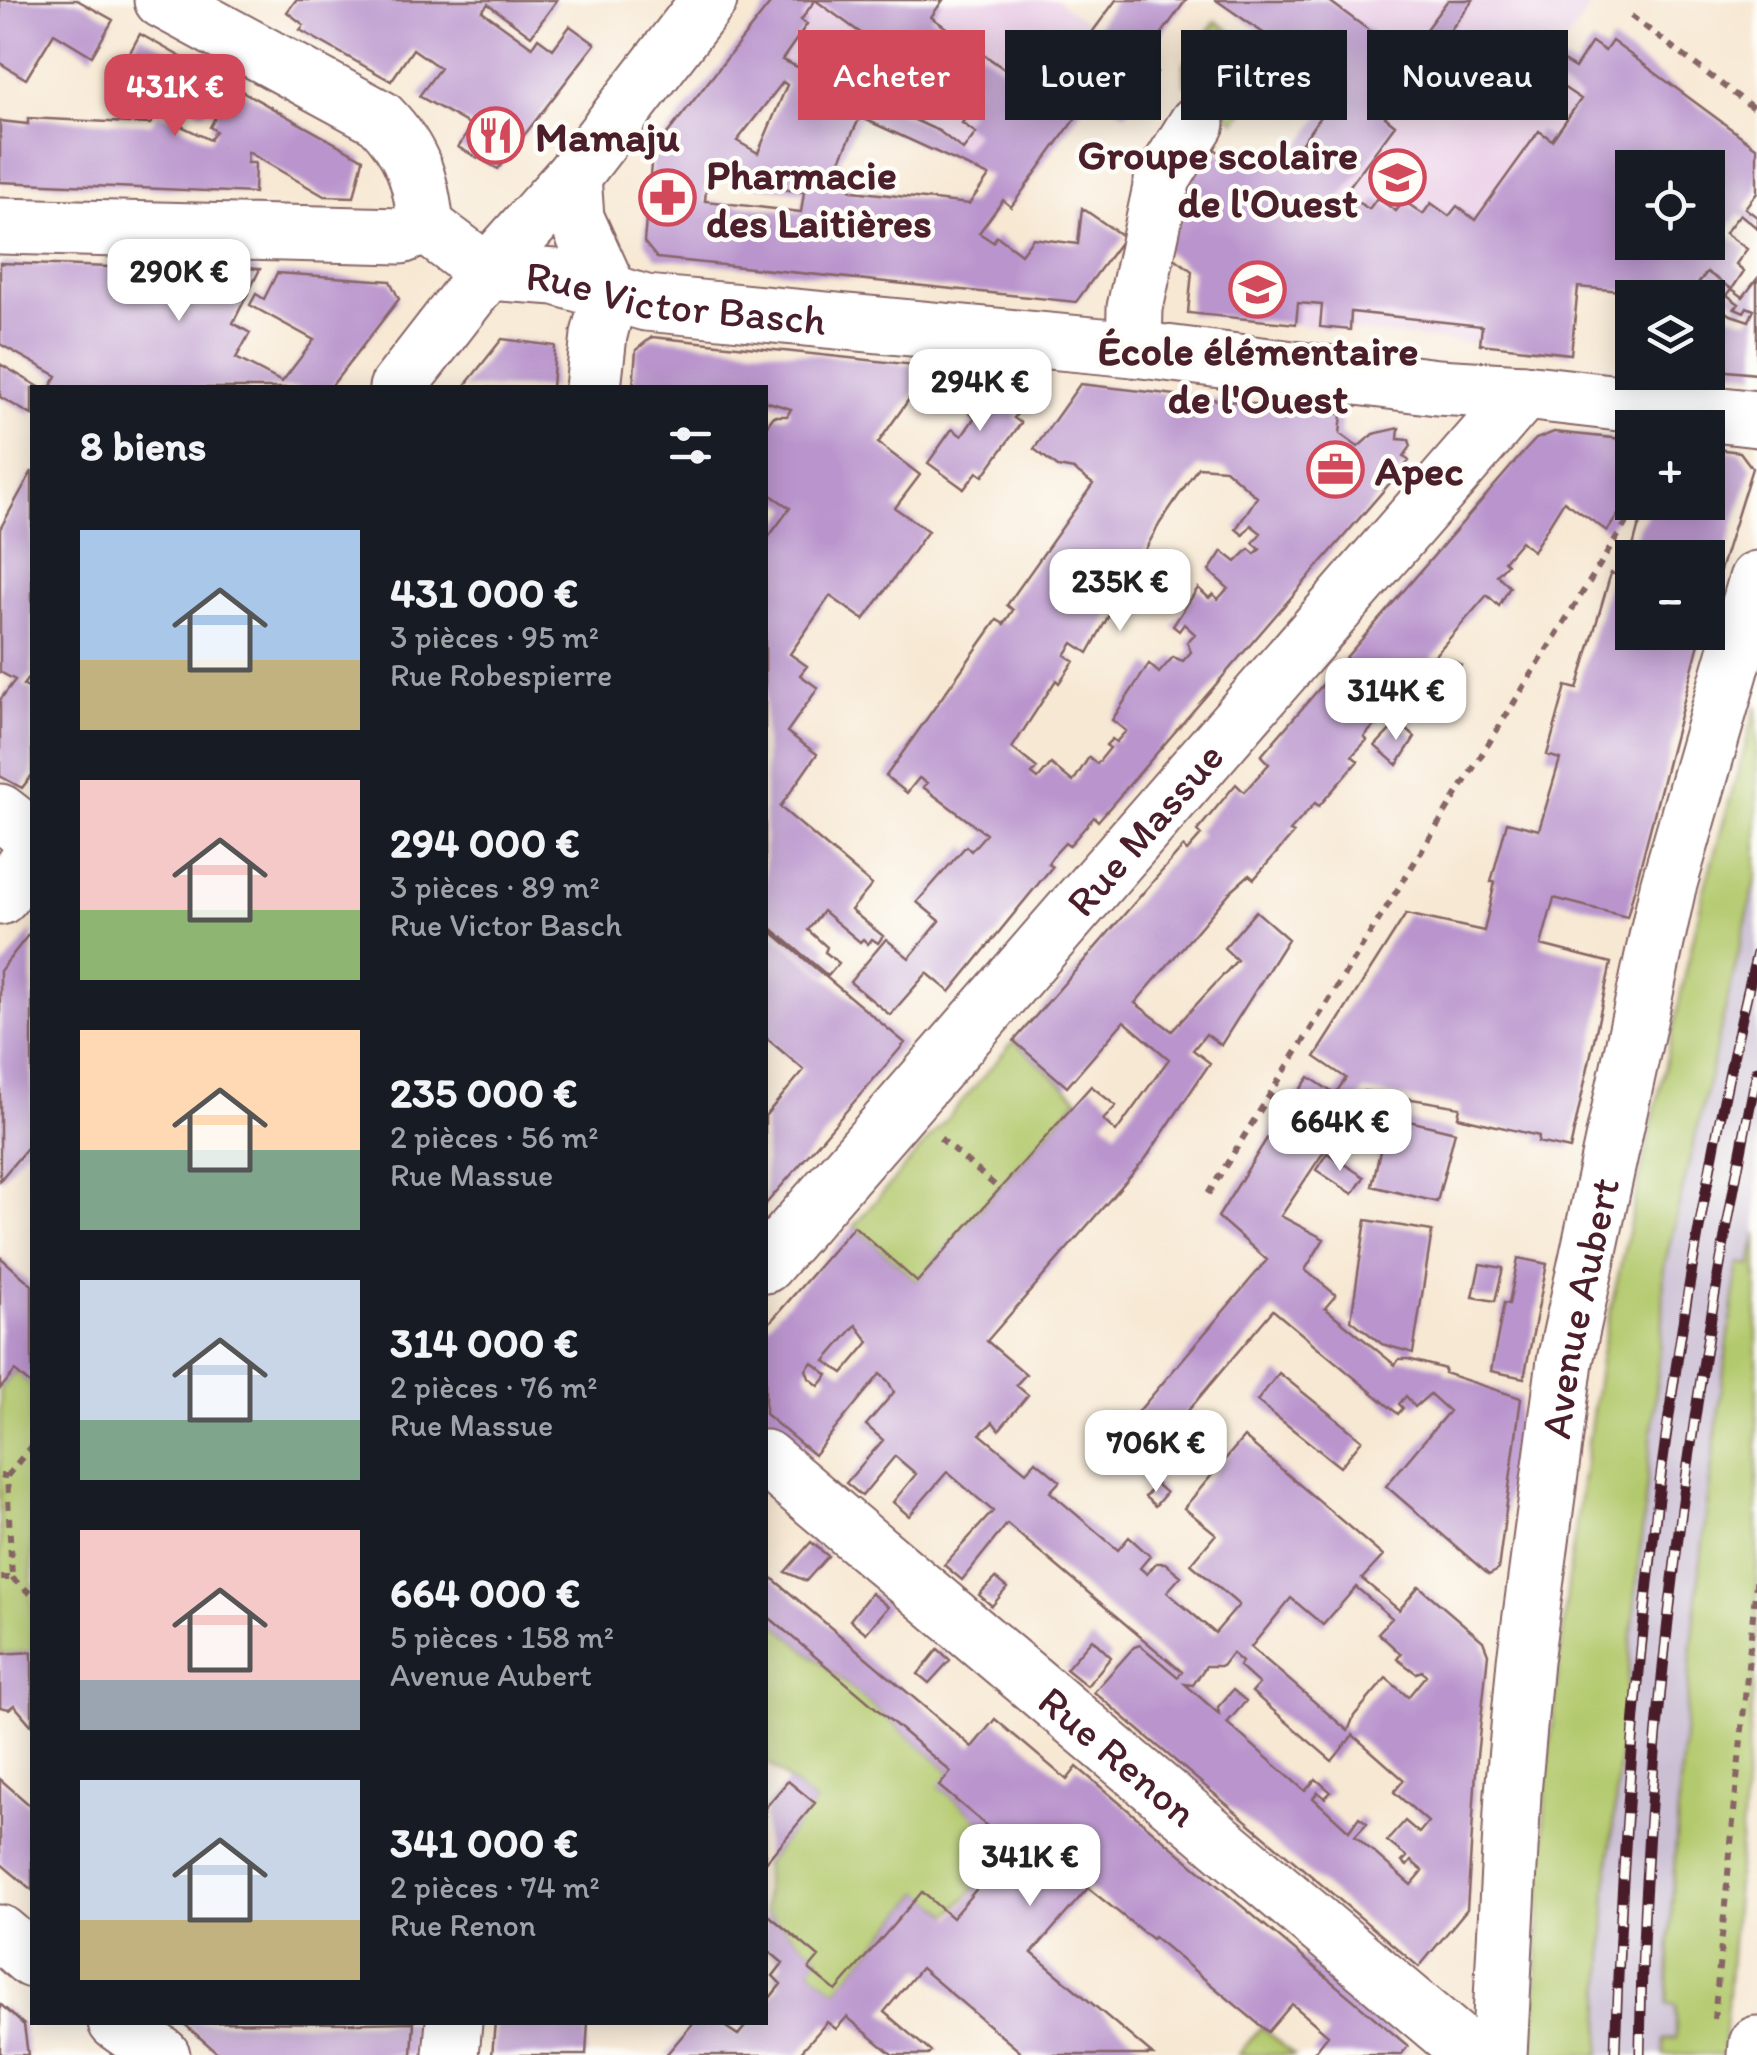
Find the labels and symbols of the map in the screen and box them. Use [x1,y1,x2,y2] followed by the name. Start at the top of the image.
[94,54,256,139] pin: 431K €
[466,106,526,166] restaurant icon: Mamaju
[535,111,680,162] place label: Mamaju
[1077,129,1358,228] place label: Groupe scolaire de l'Ouest
[1367,148,1427,208] school or university icon: Groupe scolaire de l'Ouest
[706,149,932,248] place label: Pharmacie des Laitières
[637,168,697,228] pharmacy icon: Pharmacie des Laitières
[98,239,260,324] pin: 290K €
[524,249,829,345] street label: Rue Victor Basch
[1228,260,1288,320] school or university icon: École élémentaire de l'Ouest
[1098,325,1418,424] place label: École élémentaire de l'Ouest
[899,349,1061,434] pin: 294K €
[1306,440,1366,500] office icon: Apec
[1375,445,1463,496] place label: Apec
[1039,549,1201,634] pin: 235K €
[1315,658,1477,743] pin: 314K €
[1055,731,1234,926] street label: Rue Massue
[1259,1089,1421,1174] pin: 664K €
[1529,1173,1630,1442] street label: Avenue Aubert
[1075,1410,1237,1495] pin: 706K €
[1028,1675,1208,1837] street label: Rue Renon
[949,1824,1111,1909] pin: 341K €

